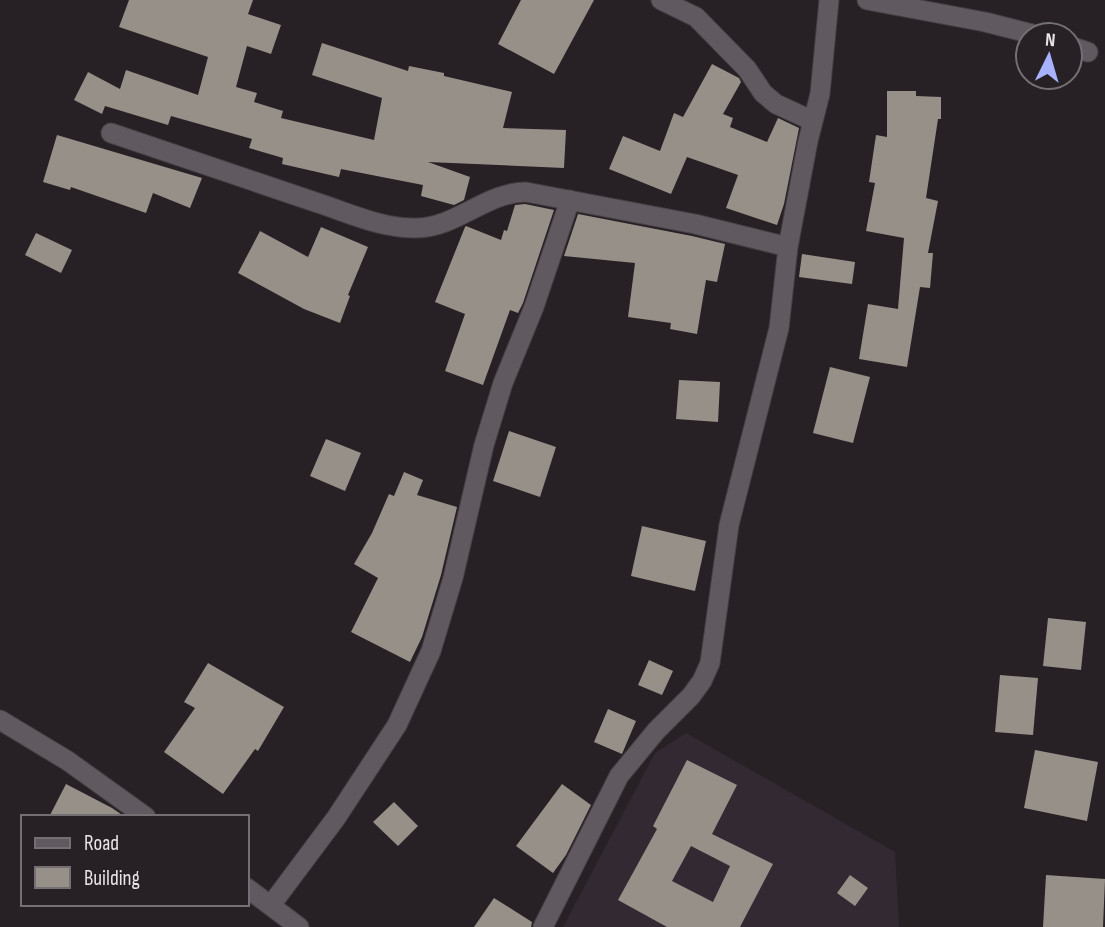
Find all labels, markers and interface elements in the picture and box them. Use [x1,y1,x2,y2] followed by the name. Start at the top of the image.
[1014,21,1084,91] north arrow
[1044,29,1056,52] text: N
[21,815,248,906] legend
[84,831,119,856] text: Road
[84,866,140,891] text: Building

